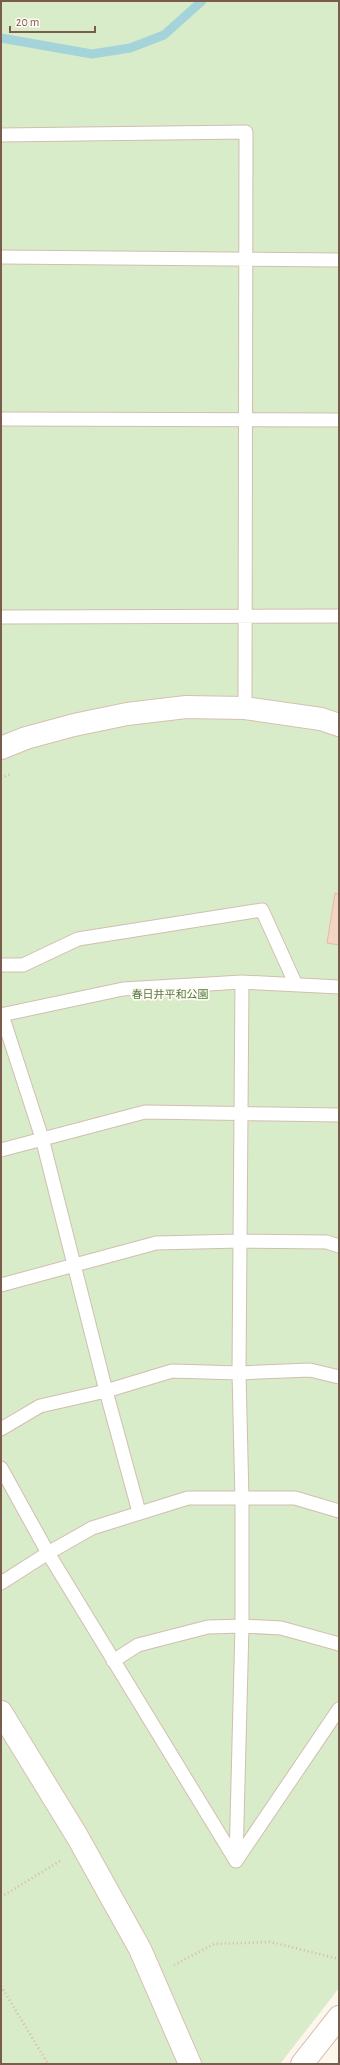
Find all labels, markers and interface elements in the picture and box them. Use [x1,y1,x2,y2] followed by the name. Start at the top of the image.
[10,8,95,34] scale bar
[16,16,39,28] text: 20 m
[132,988,209,1000] park label: 春日井平和公園

